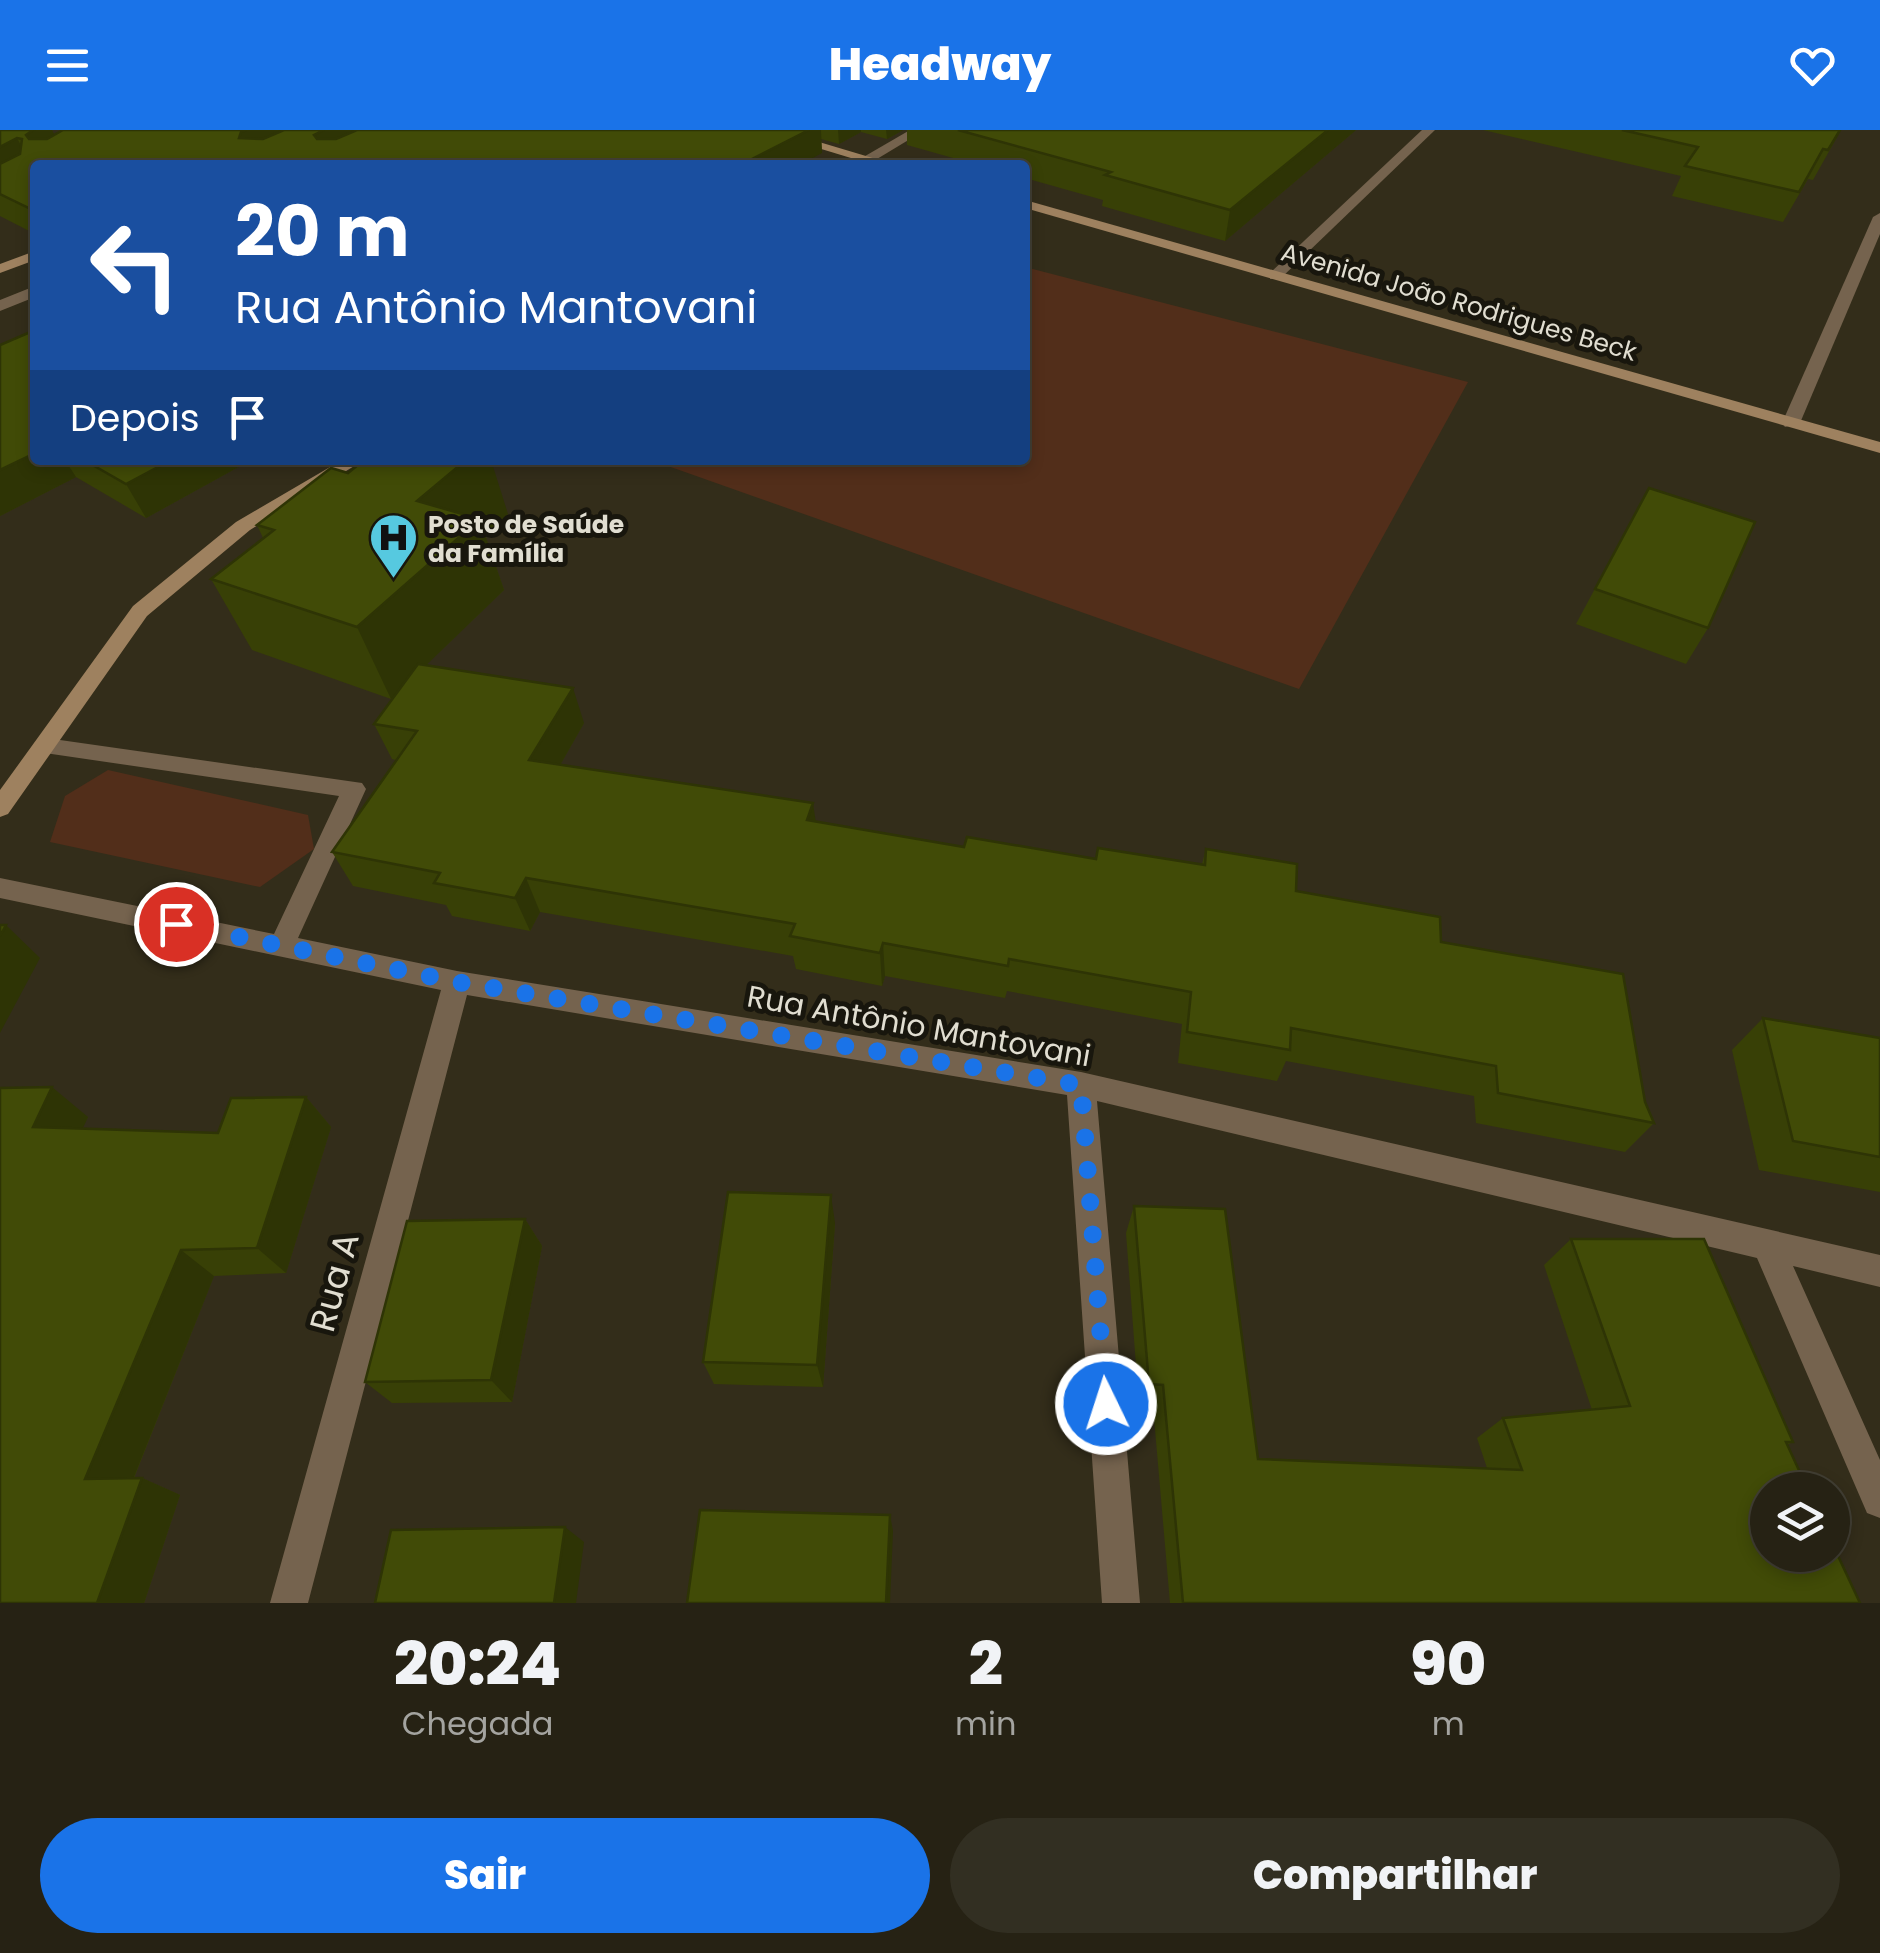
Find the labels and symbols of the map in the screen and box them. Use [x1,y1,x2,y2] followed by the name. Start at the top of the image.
[1277,234,1641,370] street label: Avenida João Rodrigues Beck
[428,507,624,571] place label: Posto de Saúde da Família
[367,512,419,580] hospital icon: Posto de Saúde da Família
[134,882,219,967] pin
[744,975,1094,1077] street label: Rua Antônio Mantovani
[297,1227,371,1337] street label: Rua A
[1054,1352,1158,1456] position arrow

